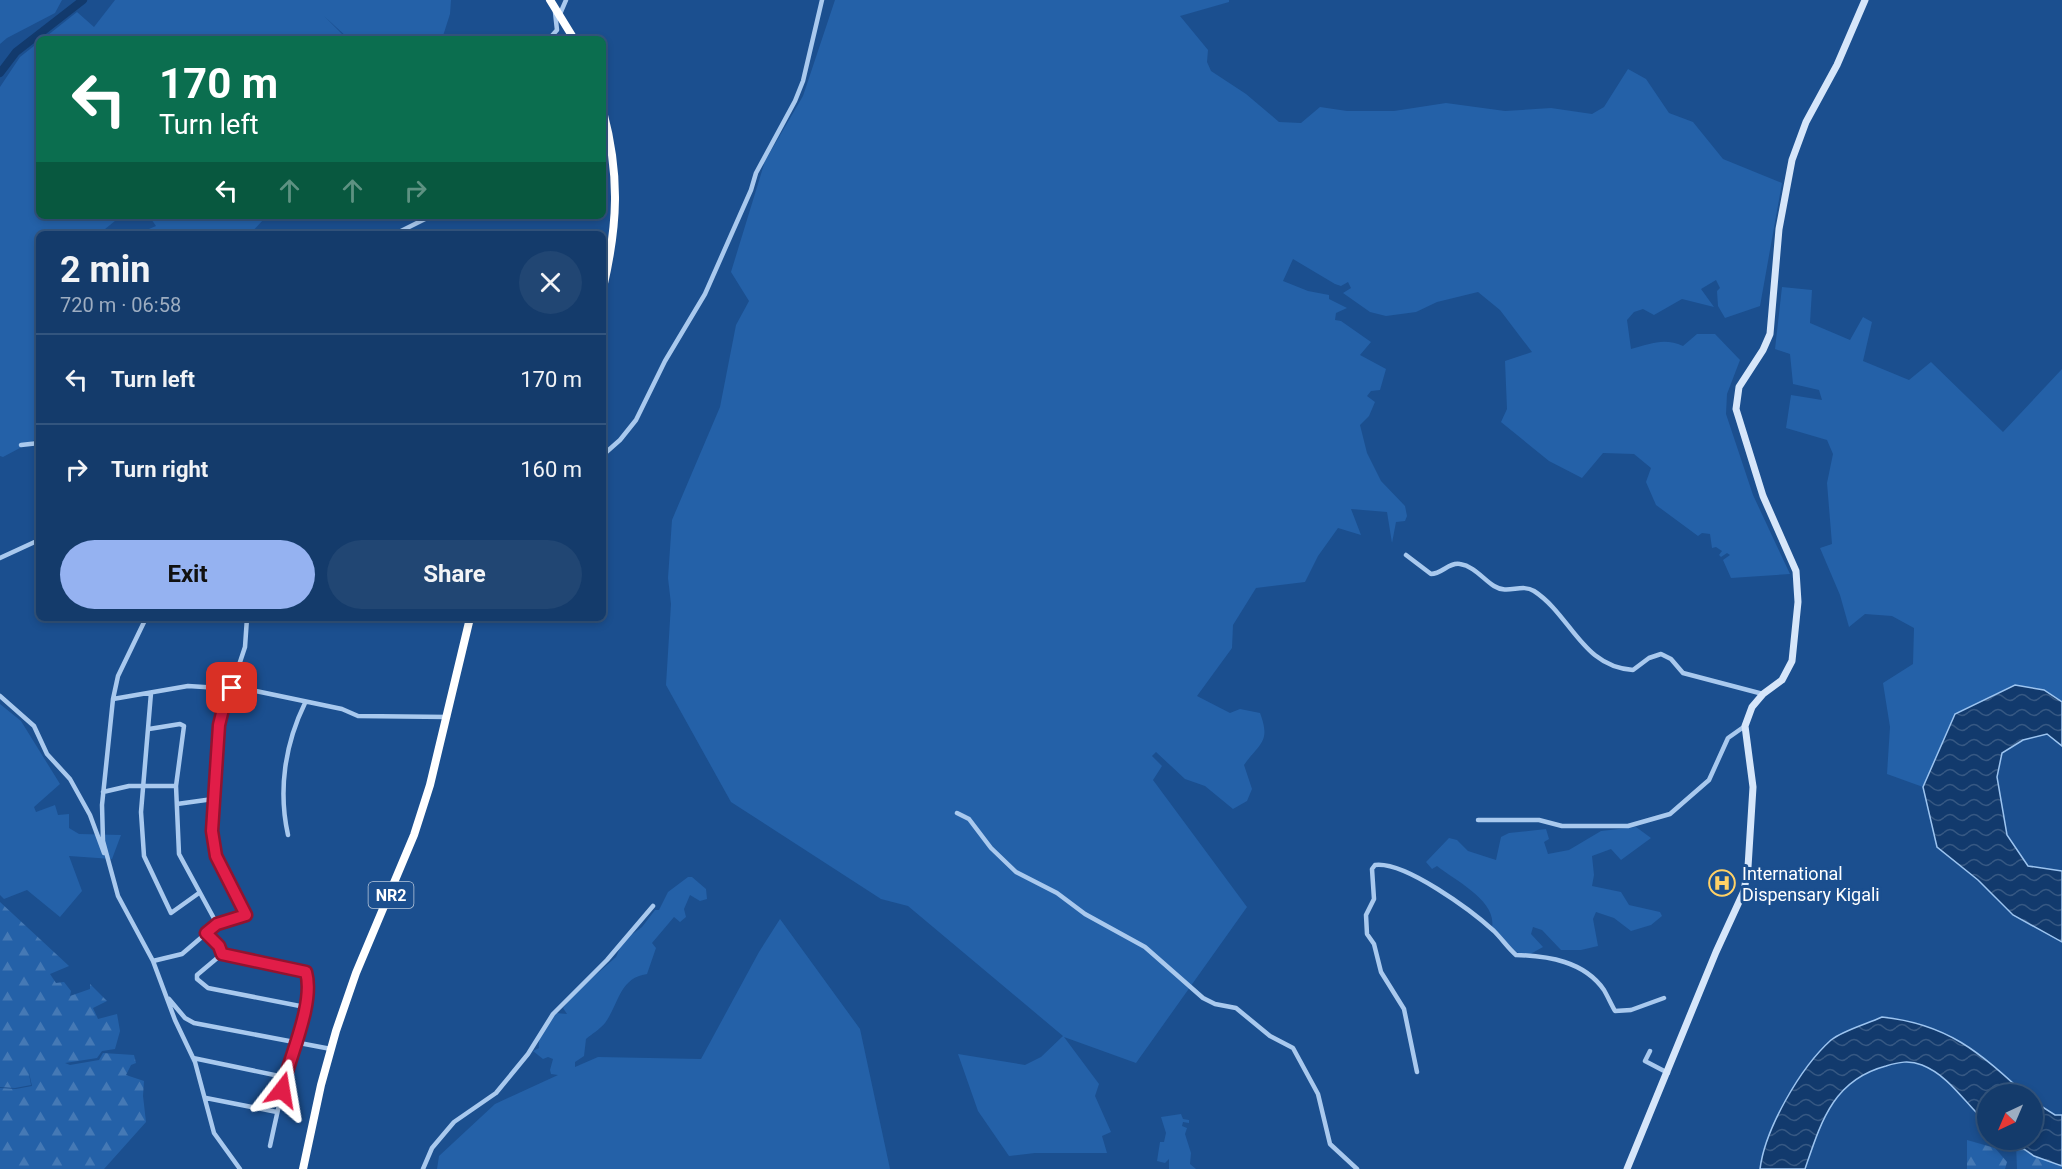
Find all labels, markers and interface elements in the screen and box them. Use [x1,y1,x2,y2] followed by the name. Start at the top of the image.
[159,59,278,108] text: 170 m
[60,60,138,138] icon: left
[159,109,259,141] text: Turn left
[210,174,243,207] icon: left
[273,174,306,207] icon: ahead
[336,174,369,207] icon: ahead
[399,174,432,207] icon: right
[60,249,151,291] text: 2 min
[519,251,582,314] button: close
[60,293,181,317] text: 720 m · 06:58
[60,363,93,396] icon: left
[111,367,195,392] text: Turn left
[520,367,582,392] text: 170 m
[60,453,93,486] icon: right
[111,457,208,482] text: Turn right
[520,457,582,482] text: 160 m
[60,540,315,609] button: Exit
[327,540,582,609] button: Share
[206,662,257,713] pin
[215,671,248,704] icon: arrive
[1742,863,1880,905] place label: International Dispensary Kigali
[1707,868,1737,898] hospital icon: International Dispensary Kigali
[368,882,414,908] road number: NR2
[250,1058,314,1122] position arrow
[1977,1084,2043,1150] north arrow
[1977,1084,2043,1150] map controls

